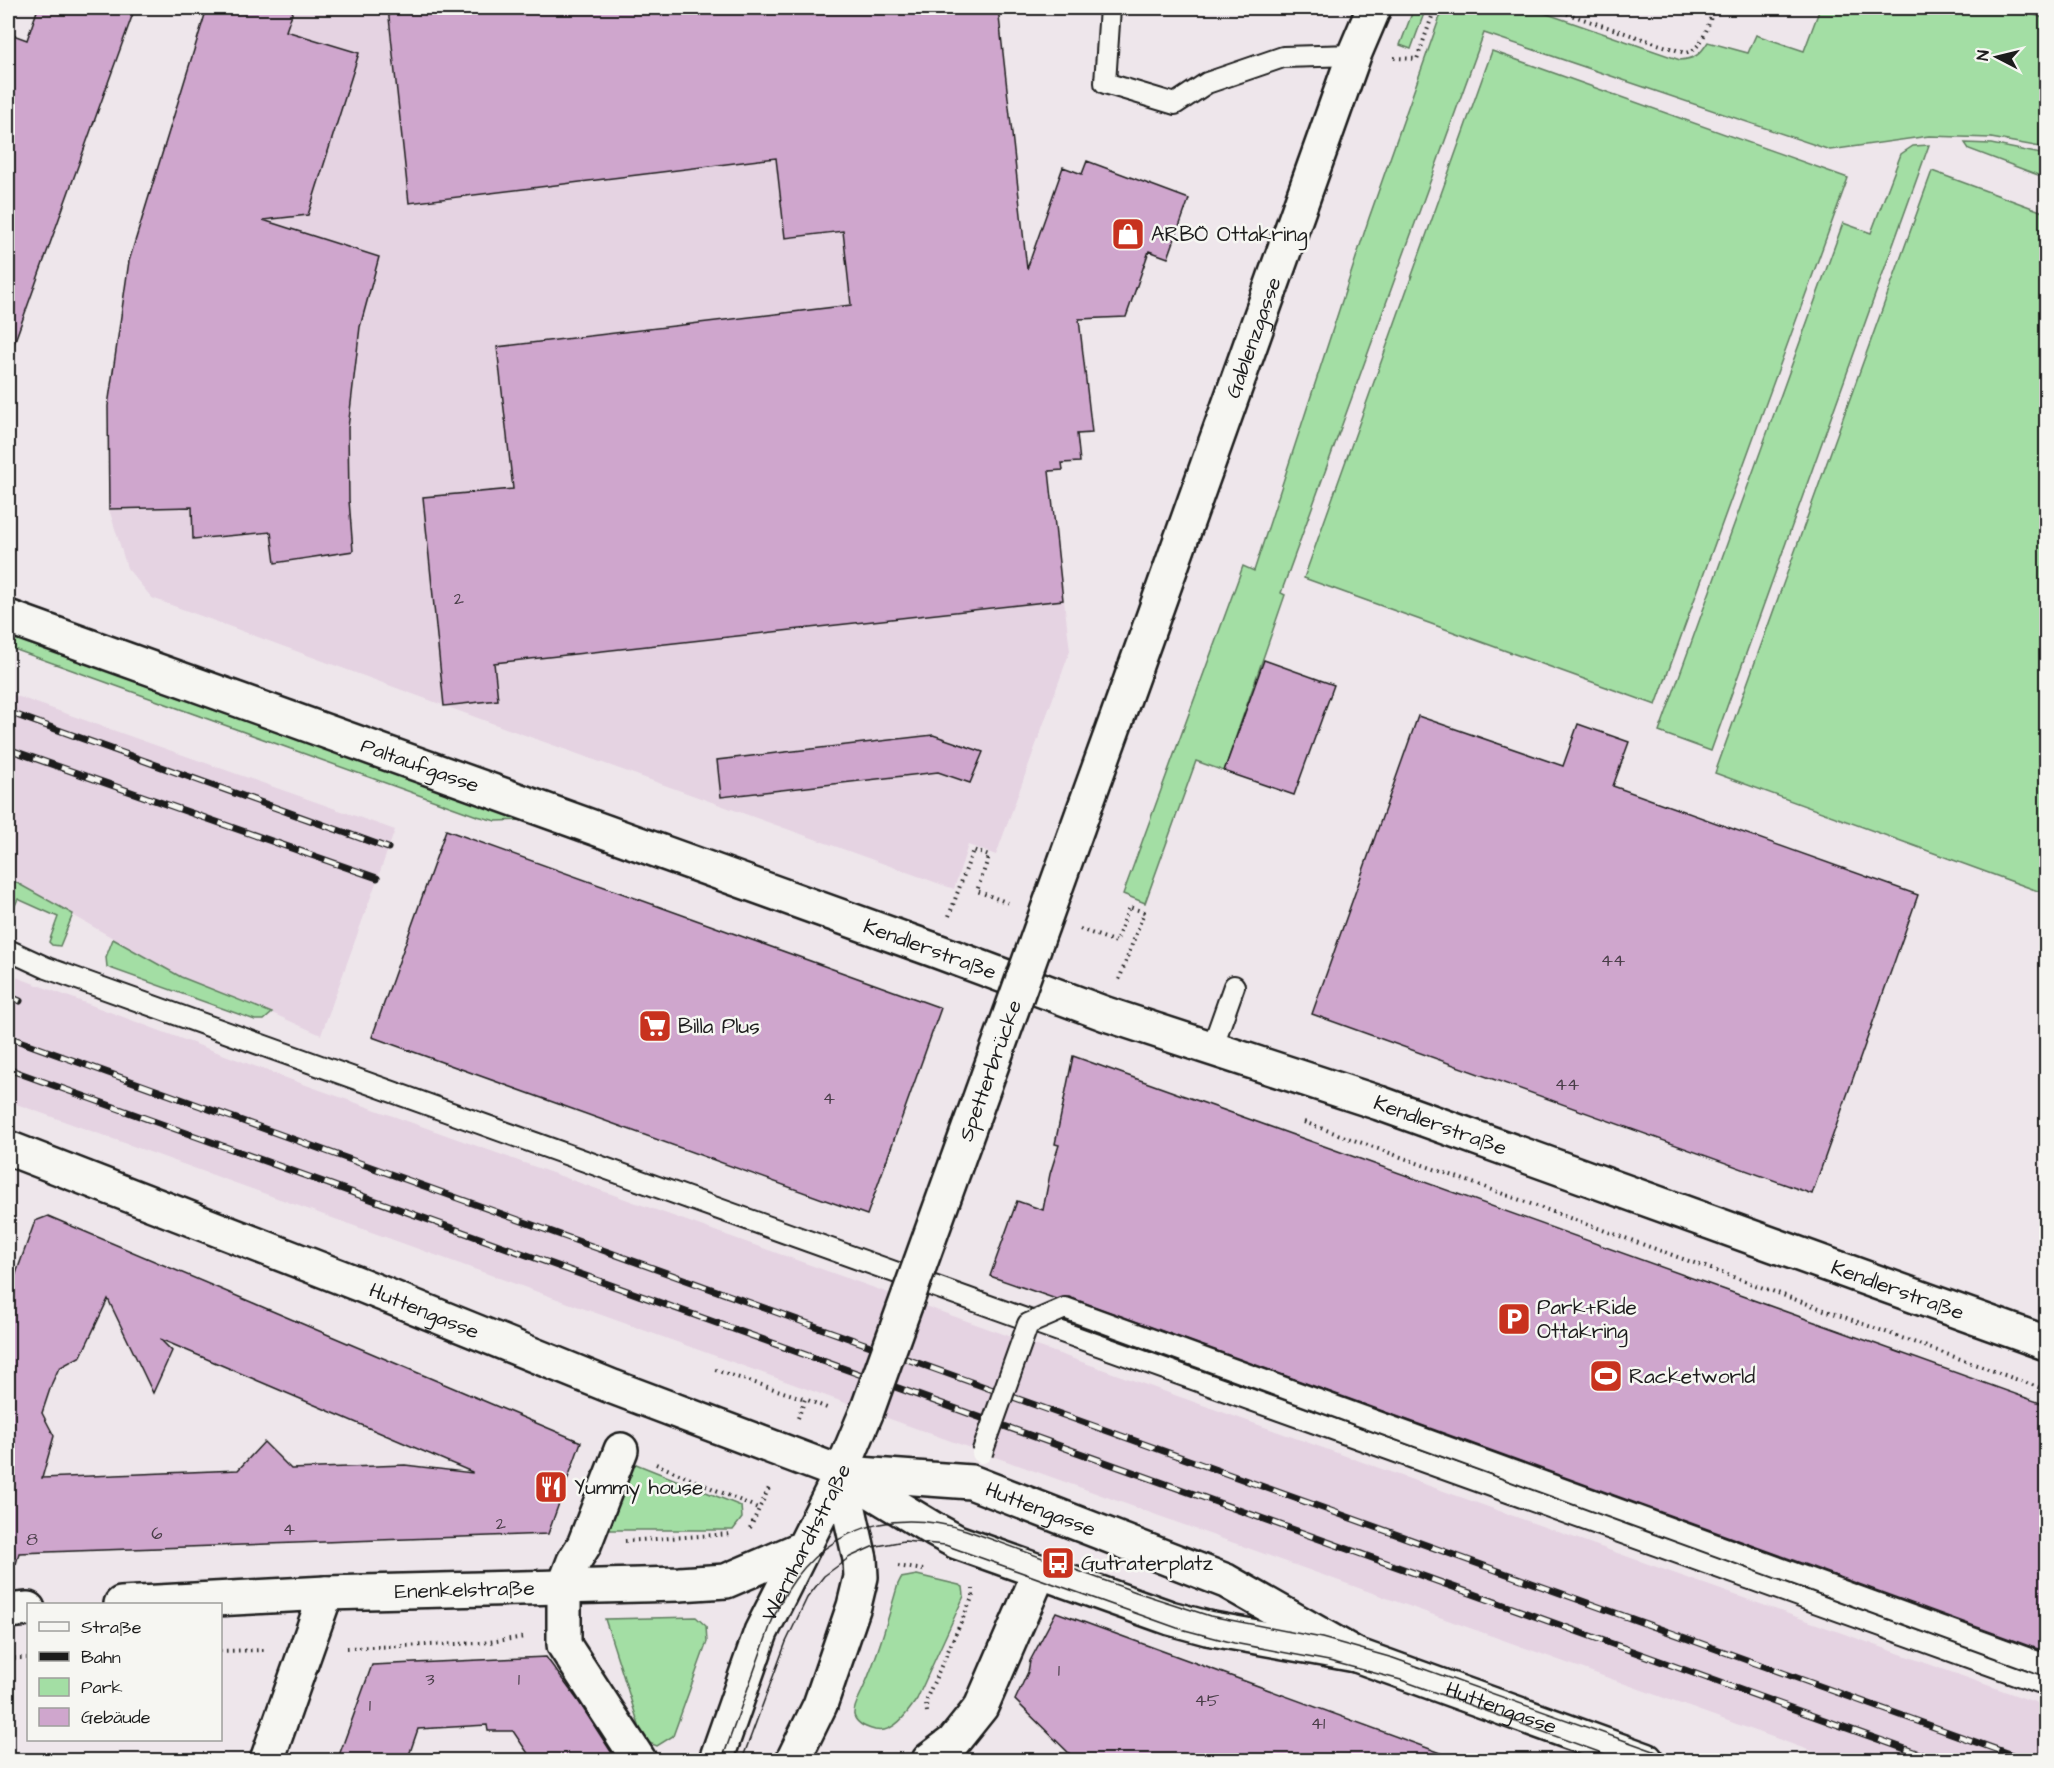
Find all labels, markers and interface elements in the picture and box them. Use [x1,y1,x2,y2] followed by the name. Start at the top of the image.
[1967,27,2027,87] north arrow
[1972,49,1995,62] text: N
[1110,216,1146,252] shop icon: ARBÖ Ottakring
[1151,220,1308,251] place label: ARBÖ Ottakring
[1218,273,1288,402] street label: Gablenzgasse
[454,586,465,611] house number: 2
[357,731,483,800] street label: Paltaufgasse
[860,911,1001,986] street label: Kendlerstraße
[1601,948,1625,973] house number: 44
[951,996,1029,1145] street label: Spetterbrücke
[637,1008,673,1044] supermarket icon: Billa Plus
[678,1012,760,1041] place label: Billa Plus
[1555,1072,1579,1097] house number: 44
[823,1086,835,1111] house number: 4
[1370,1088,1511,1162] street label: Kendlerstraße
[1827,1252,1968,1327] street label: Kendlerstraße
[365,1275,484,1346] street label: Huttengasse
[1537,1293,1637,1348] place label: Park+Ride Ottakring
[1496,1301,1532,1337] parking icon: Park+Ride Ottakring
[1588,1358,1624,1394] sports icon: Racketworld
[1629,1362,1755,1391] place label: Racketworld
[754,1459,858,1626] street label: Wernhardtstraße
[533,1469,569,1505] restaurant icon: Yummy house
[574,1473,703,1504] place label: Yummy house
[981,1474,1100,1544] street label: Huttengasse
[496,1511,507,1536] house number: 2
[283,1517,295,1542] house number: 4
[151,1521,163,1546] house number: 6
[26,1527,38,1552] house number: 8
[1040,1545,1076,1581] bus stop icon: Gutraterplatz
[1081,1549,1214,1579] place label: Gutraterplatz
[394,1573,535,1606] street label: Enenkelstraße
[27,1603,222,1741] legend
[81,1615,142,1640] text: Straße
[81,1645,121,1670] text: Bahn
[1058,1658,1060,1683] house number: 1
[425,1667,435,1692] house number: 3
[518,1667,520,1692] house number: 1
[1442,1674,1561,1741] street label: Huttengasse
[81,1675,123,1700] text: Park
[1195,1688,1220,1713] house number: 45
[369,1693,371,1718] house number: 1
[81,1705,151,1730] text: Gebäude
[1311,1711,1325,1736] house number: 41

